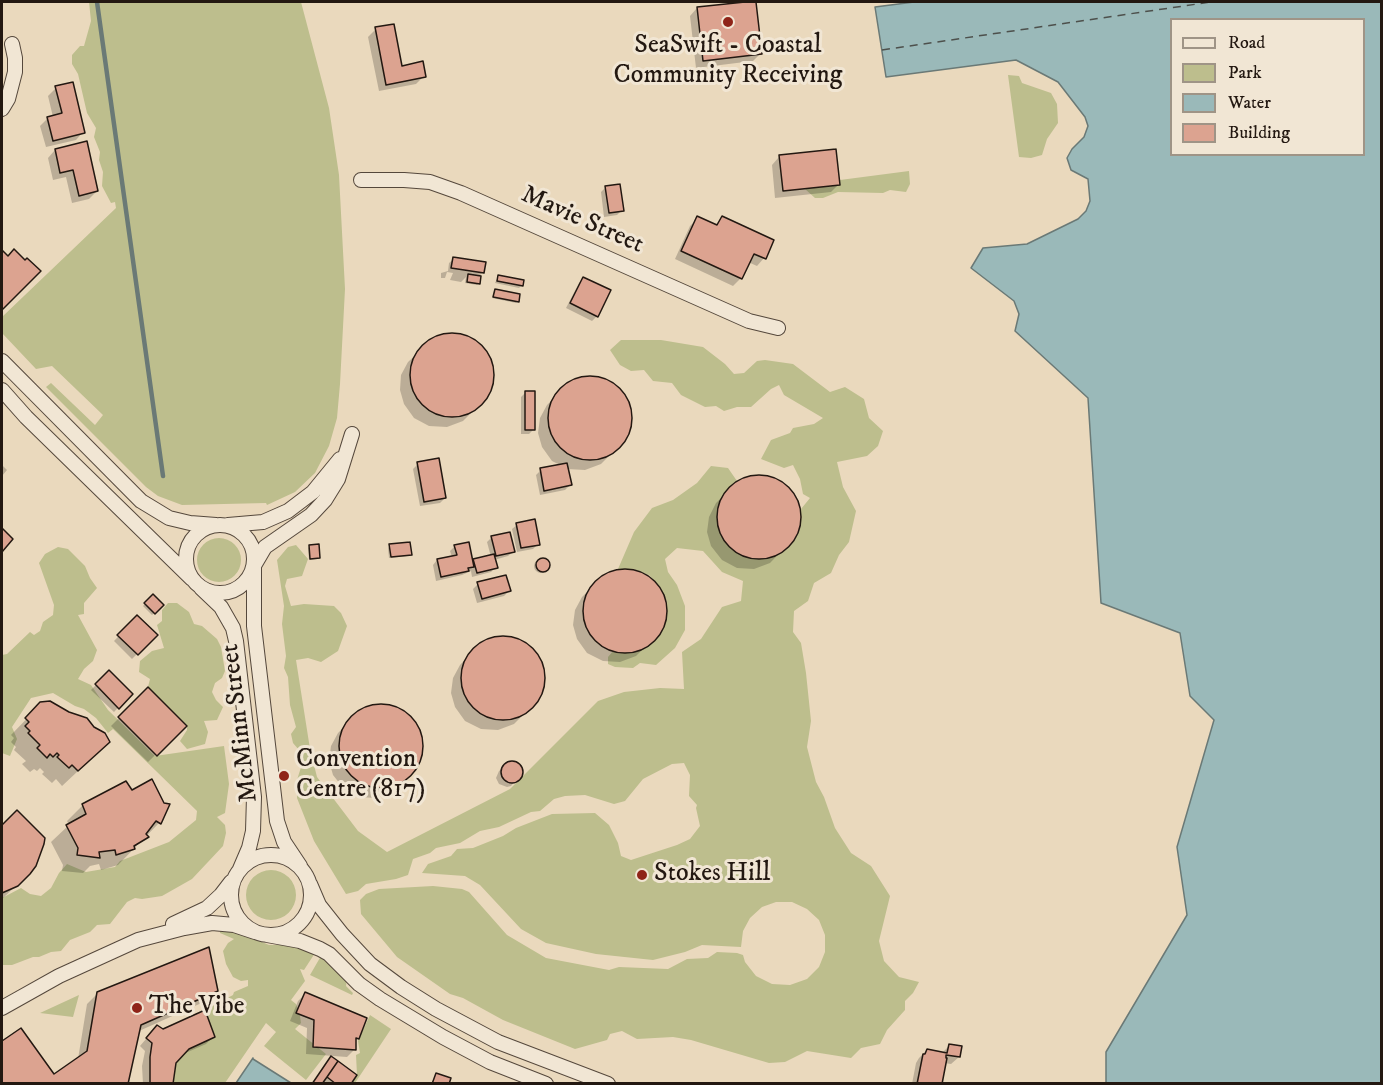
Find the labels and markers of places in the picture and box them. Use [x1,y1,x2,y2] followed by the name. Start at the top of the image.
[721,15,735,29] marker: SeaSwift - Coastal Community Receiving
[614,31,842,92] place label: SeaSwift - Coastal Community Receiving
[296,745,425,806] place label: Convention Centre (817)
[277,769,291,783] marker: Convention Centre (817)
[654,859,770,891] place label: Stokes Hill
[635,868,649,882] marker: Stokes Hill
[149,992,244,1024] place label: The Vibe
[130,1001,144,1015] marker: The Vibe

